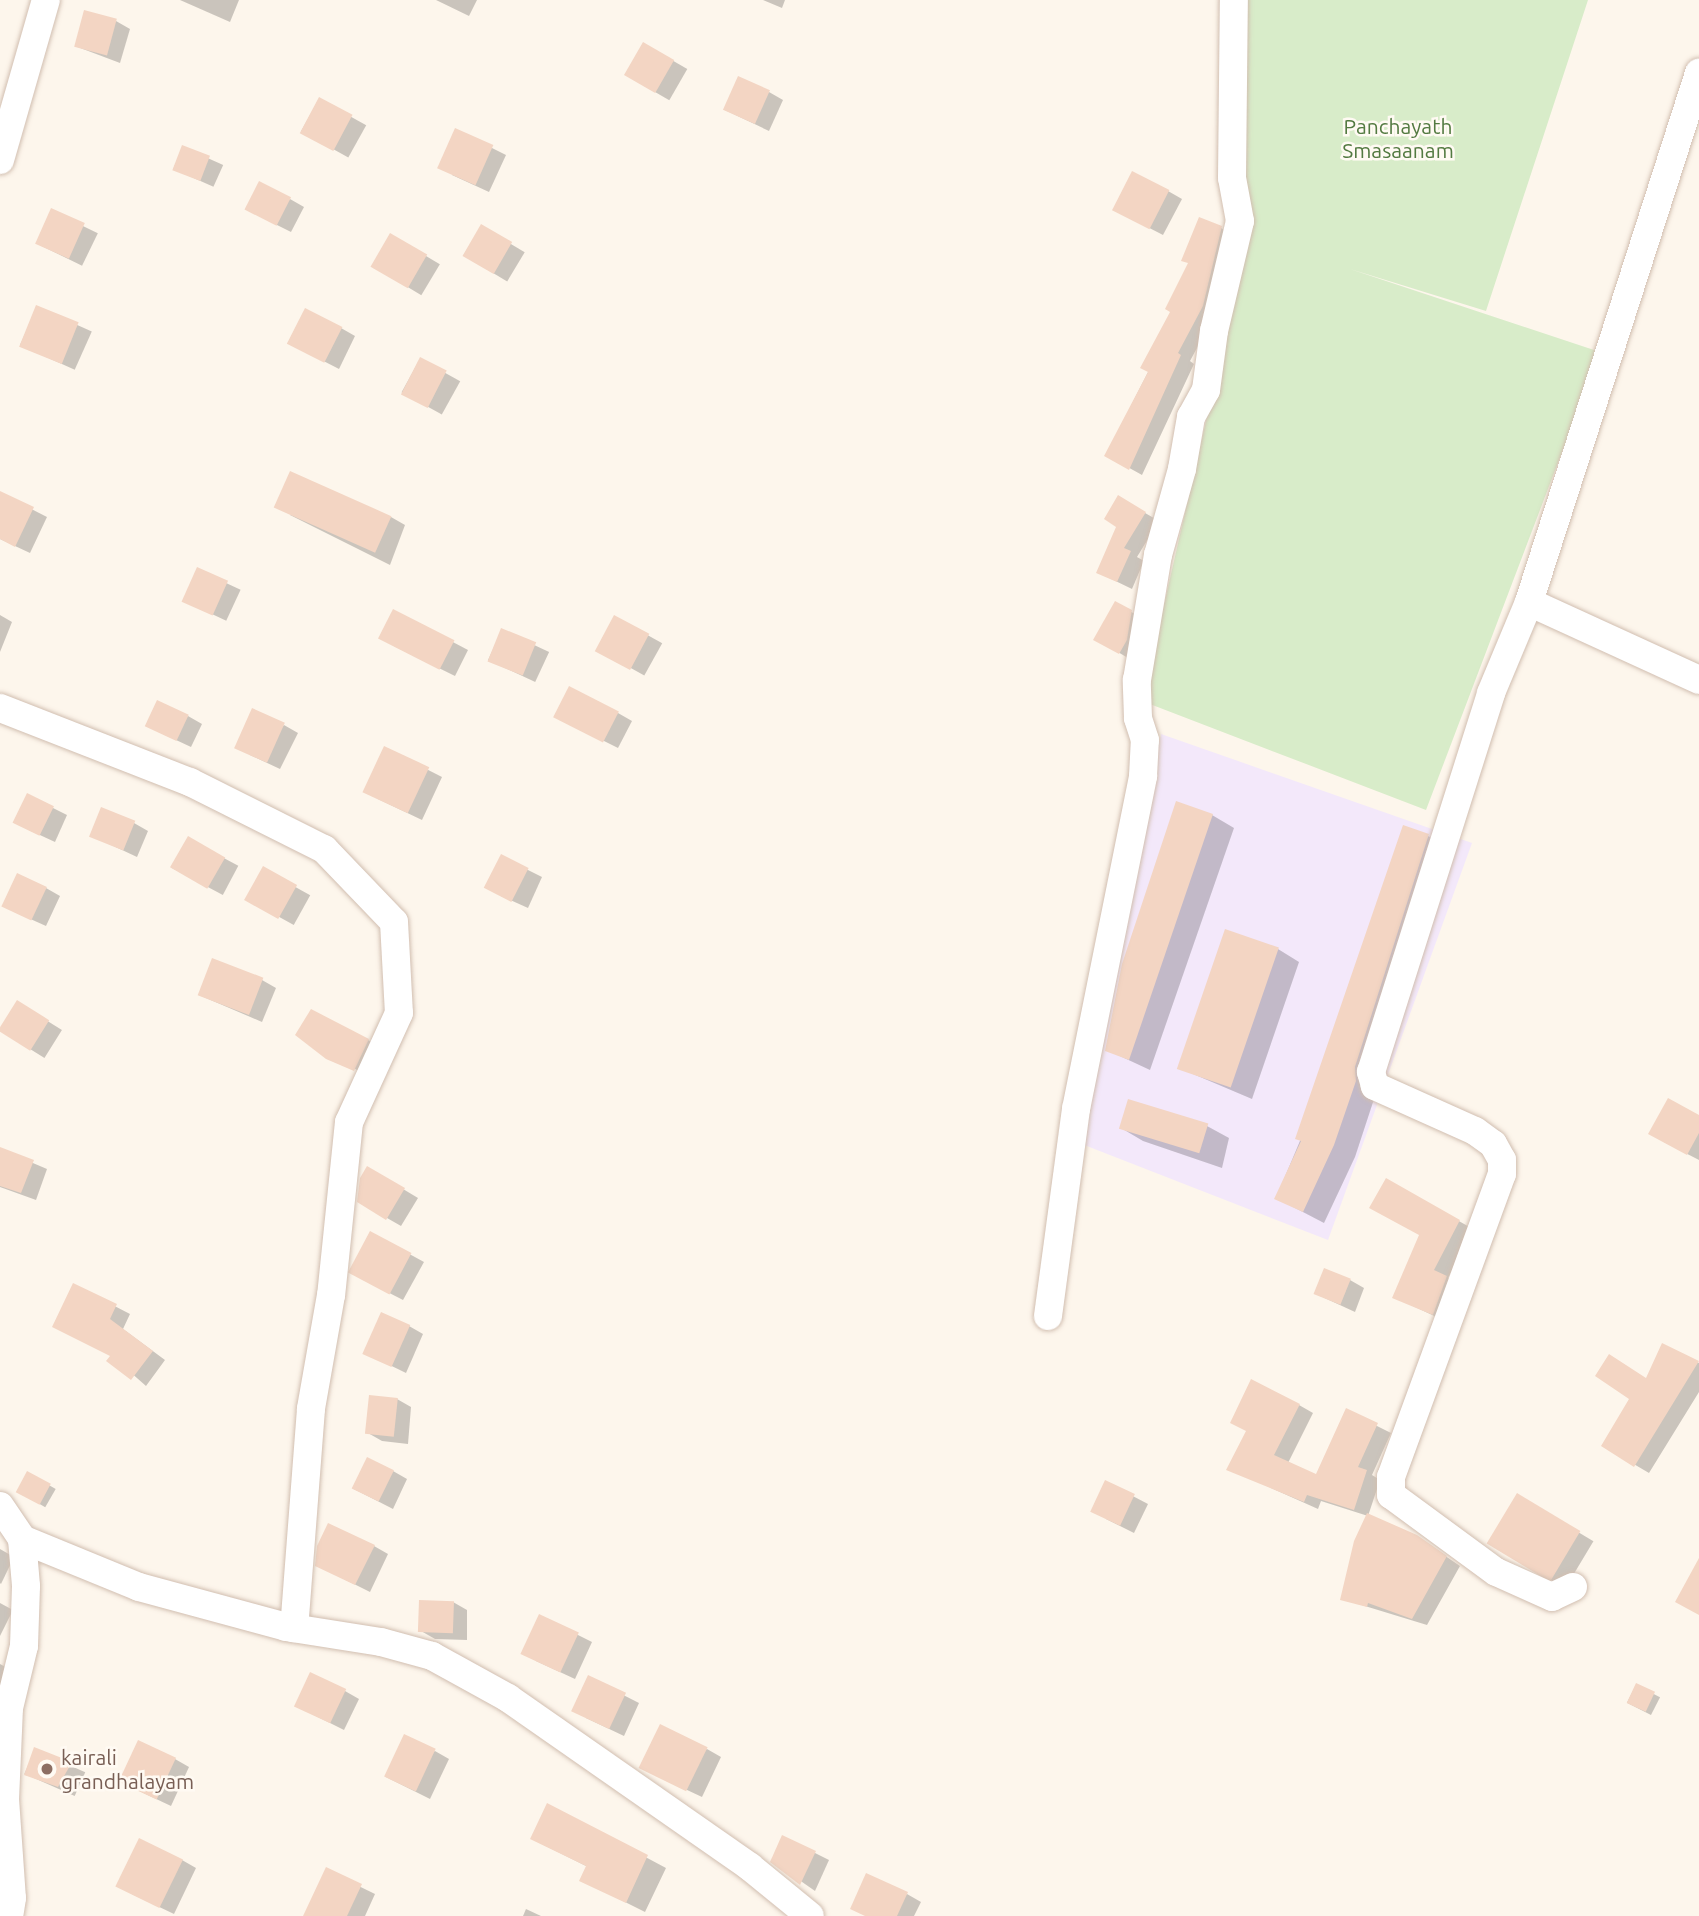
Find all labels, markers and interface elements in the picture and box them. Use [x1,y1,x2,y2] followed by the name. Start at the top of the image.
[1342,113,1454,163] park label: Panchayath Smasaanam
[61,1744,194,1794] place label: kairali grandhalayam
[39,1761,55,1777] marker: kairali grandhalayam

